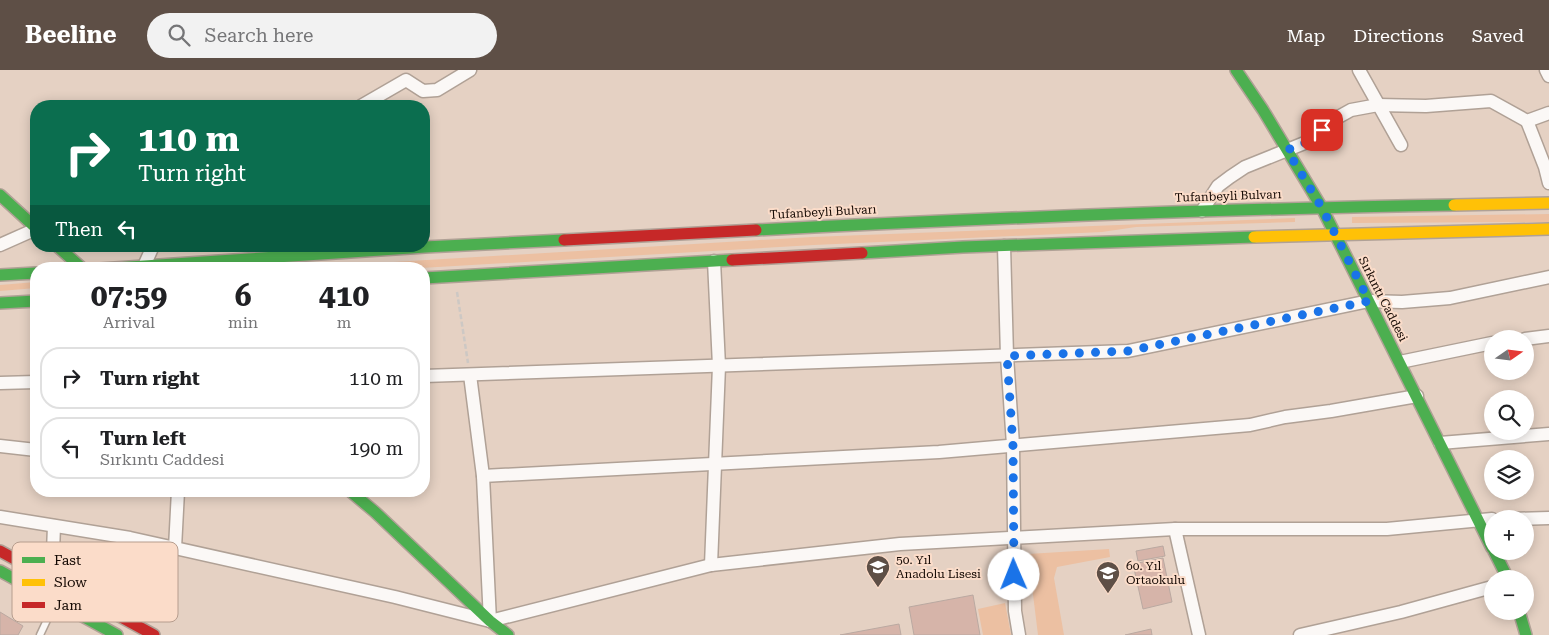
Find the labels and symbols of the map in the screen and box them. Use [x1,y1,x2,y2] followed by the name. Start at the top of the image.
[1301,109,1343,151] pin
[1174,187,1282,205] street label: Tufanbeyli Bulvarı
[769,202,877,222] street label: Tufanbeyli Bulvarı
[1356,254,1410,344] street label: Sırkıntı Caddesi
[1484,330,1534,380] north arrow
[12,542,178,622] legend
[987,548,1039,600] position arrow
[54,552,81,568] text: Fast
[896,553,981,581] place label: 50. Yıl Anadolu Lisesi
[865,554,891,588] school or university icon: 50. Yıl Anadolu Lisesi
[1126,559,1185,587] place label: 60. Yıl Ortaokulu
[1095,560,1121,594] school or university icon: 60. Yıl Ortaokulu
[54,574,87,590] text: Slow
[54,597,82,613] text: Jam

